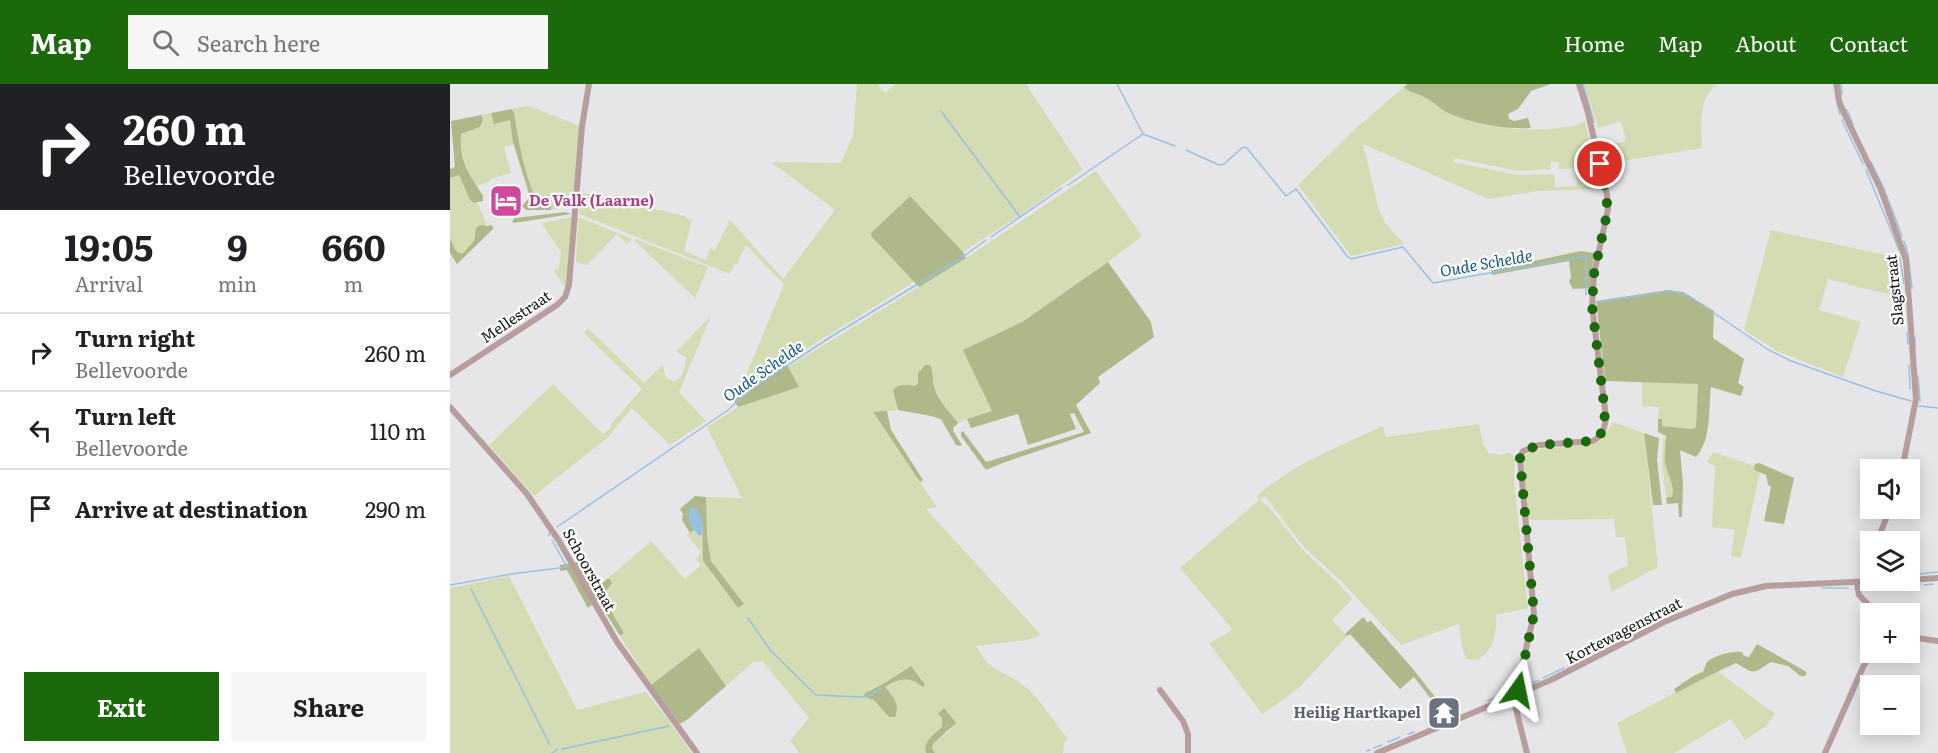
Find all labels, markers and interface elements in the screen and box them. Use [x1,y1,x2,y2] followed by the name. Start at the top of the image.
[128,15,548,69] search box
[30,21,92,63] text: Map
[149,26,182,59] icon: search
[197,26,320,59] text: Search here
[1564,27,1625,58] text: Home
[1658,27,1702,58] text: Map
[1735,27,1797,58] text: About
[1830,27,1908,58] text: Contact
[123,96,246,158] text: 260 m
[24,108,102,186] icon: right
[1574,138,1625,189] pin
[1583,147,1616,180] icon: arrive
[123,153,275,193] text: Bellevoorde
[488,183,524,219] hotel icon: De Valk (Laarne)
[529,188,654,211] place label: De Valk (Laarne)
[64,219,153,272] text: 19:05
[227,219,248,272] text: 9
[321,219,386,272] text: 660
[1438,242,1534,282] water label: Oude Schelde
[1878,253,1909,327] street label: Slagstraat
[75,268,143,298] text: Arrival
[218,268,257,298] text: min
[344,268,363,298] text: m
[475,284,555,348] street label: Mellestraat
[75,321,195,354] text: Turn right
[717,333,808,407] water label: Oude Schelde
[24,336,57,369] icon: right
[365,336,426,369] text: 260 m
[75,354,188,384] text: Bellevoorde
[75,399,176,432] text: Turn left
[24,414,57,447] icon: left
[370,414,426,447] text: 110 m
[75,432,188,462] text: Bellevoorde
[1860,459,1920,735] map controls
[1860,459,1920,519] button: sound
[24,492,57,525] icon: arrive
[75,492,308,525] text: Arrive at destination
[365,492,426,525] text: 290 m
[558,523,623,615] street label: Schoorstraat
[1860,531,1920,591] button: layers
[1561,590,1686,669] street label: Kortewagenstraat
[1860,603,1920,663] button: +
[1486,658,1550,722] position arrow
[24,672,219,741] button: Exit
[231,672,426,741] button: Share
[1860,675,1920,735] button: −
[1426,695,1462,731] temple icon: Heilig Hartkapel
[1293,700,1422,723] place label: Heilig Hartkapel

